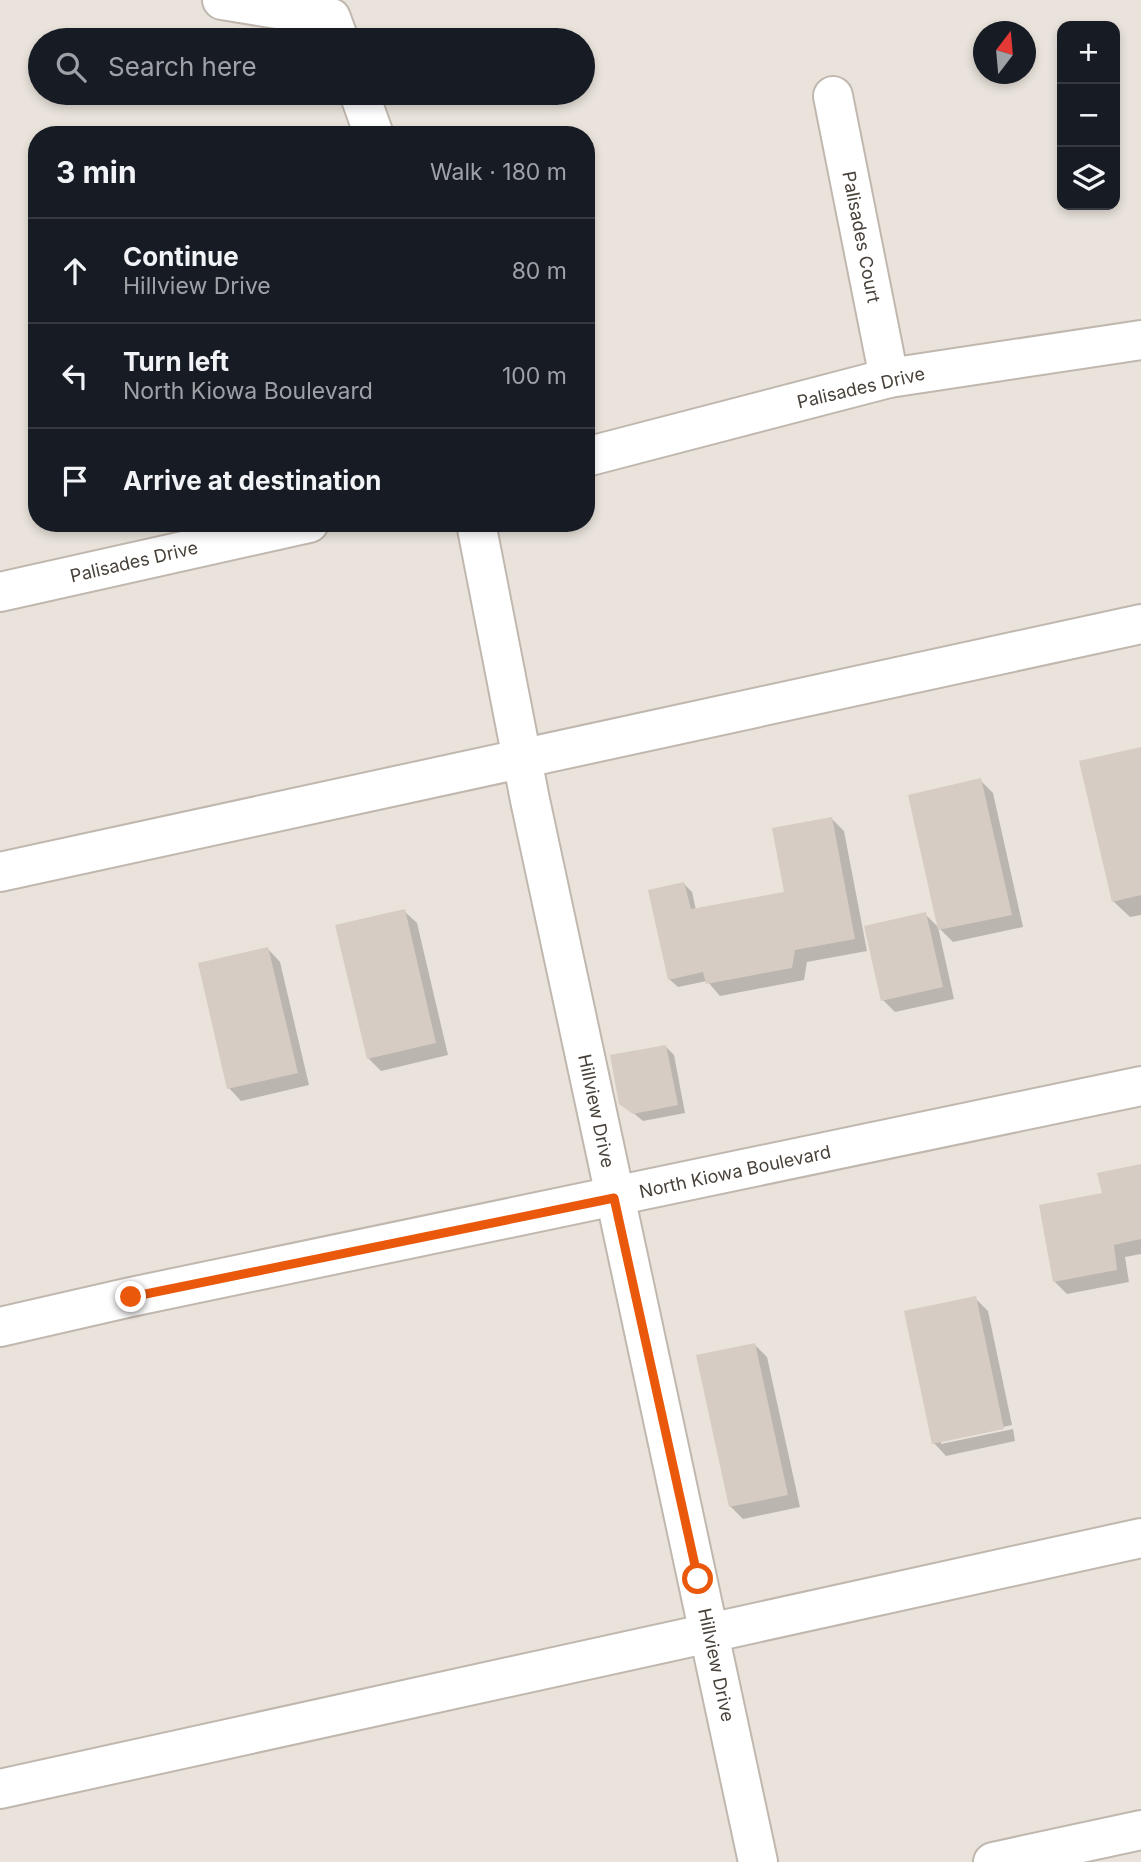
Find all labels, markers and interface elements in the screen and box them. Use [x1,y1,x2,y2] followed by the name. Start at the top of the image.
[973,21,1036,84] north arrow
[1057,21,1120,210] map controls
[1057,21,1120,84] button: +
[28,28,595,105] search box
[52,48,90,86] icon: search
[108,51,257,82] text: Search here
[1057,84,1120,147] button: −
[1057,147,1120,210] button: layers
[56,154,137,190] text: 3 min
[430,158,567,186] text: Walk · 180 m
[838,169,885,305] street label: Palisades Court
[123,241,239,272] text: Continue
[56,252,94,290] icon: ahead
[512,257,567,285] text: 80 m
[123,272,271,300] text: Hillview Drive
[123,346,229,377] text: Turn left
[56,357,94,395] icon: left
[502,362,567,390] text: 100 m
[795,363,927,412] street label: Palisades Drive
[123,377,373,405] text: North Kiowa Boulevard
[56,462,94,500] icon: arrive
[123,465,382,496] text: Arrive at destination
[68,537,200,586] street label: Palisades Drive
[574,1052,619,1170] street label: Hillview Drive
[637,1141,833,1202] street label: North Kiowa Boulevard
[115,1281,146,1312] route end
[682,1563,713,1594] route start
[694,1606,739,1724] street label: Hillview Drive

